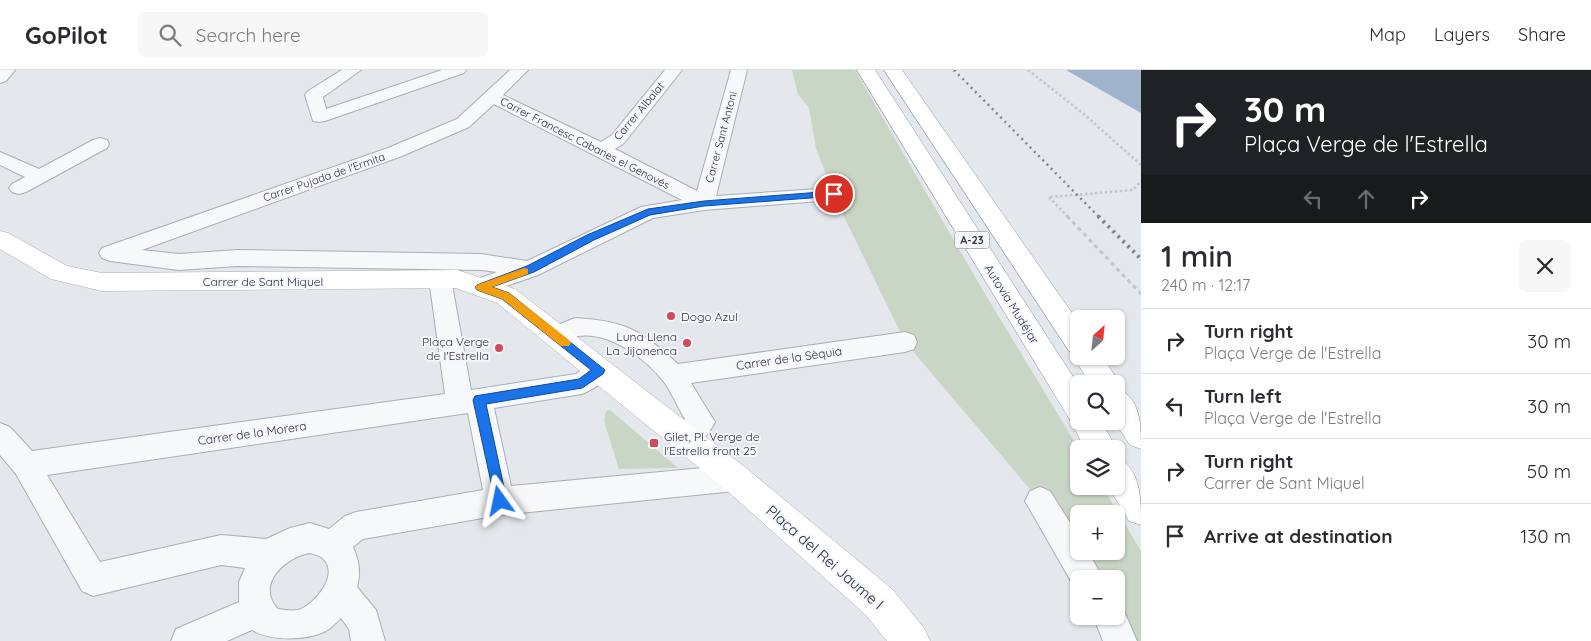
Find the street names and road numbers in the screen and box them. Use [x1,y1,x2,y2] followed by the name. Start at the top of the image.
[611,79,667,143] street label: Carrer Albalat
[702,90,740,184] street label: Carrer Sant Antoni
[498,94,672,192] street label: Carrer Francesc Cabanes el Genovés
[261,150,387,204] street label: Carrer Pujada de l'Ermita
[954,232,990,248] road number: A-23
[982,261,1043,347] street label: Autovía Mudéjar
[203,274,323,289] street label: Carrer de Sant Miquel
[735,343,843,373] street label: Carrer de la Sèquia
[197,418,307,448] street label: Carrer de la Morera
[762,501,888,613] street label: Plaça del Rei Jaume I

